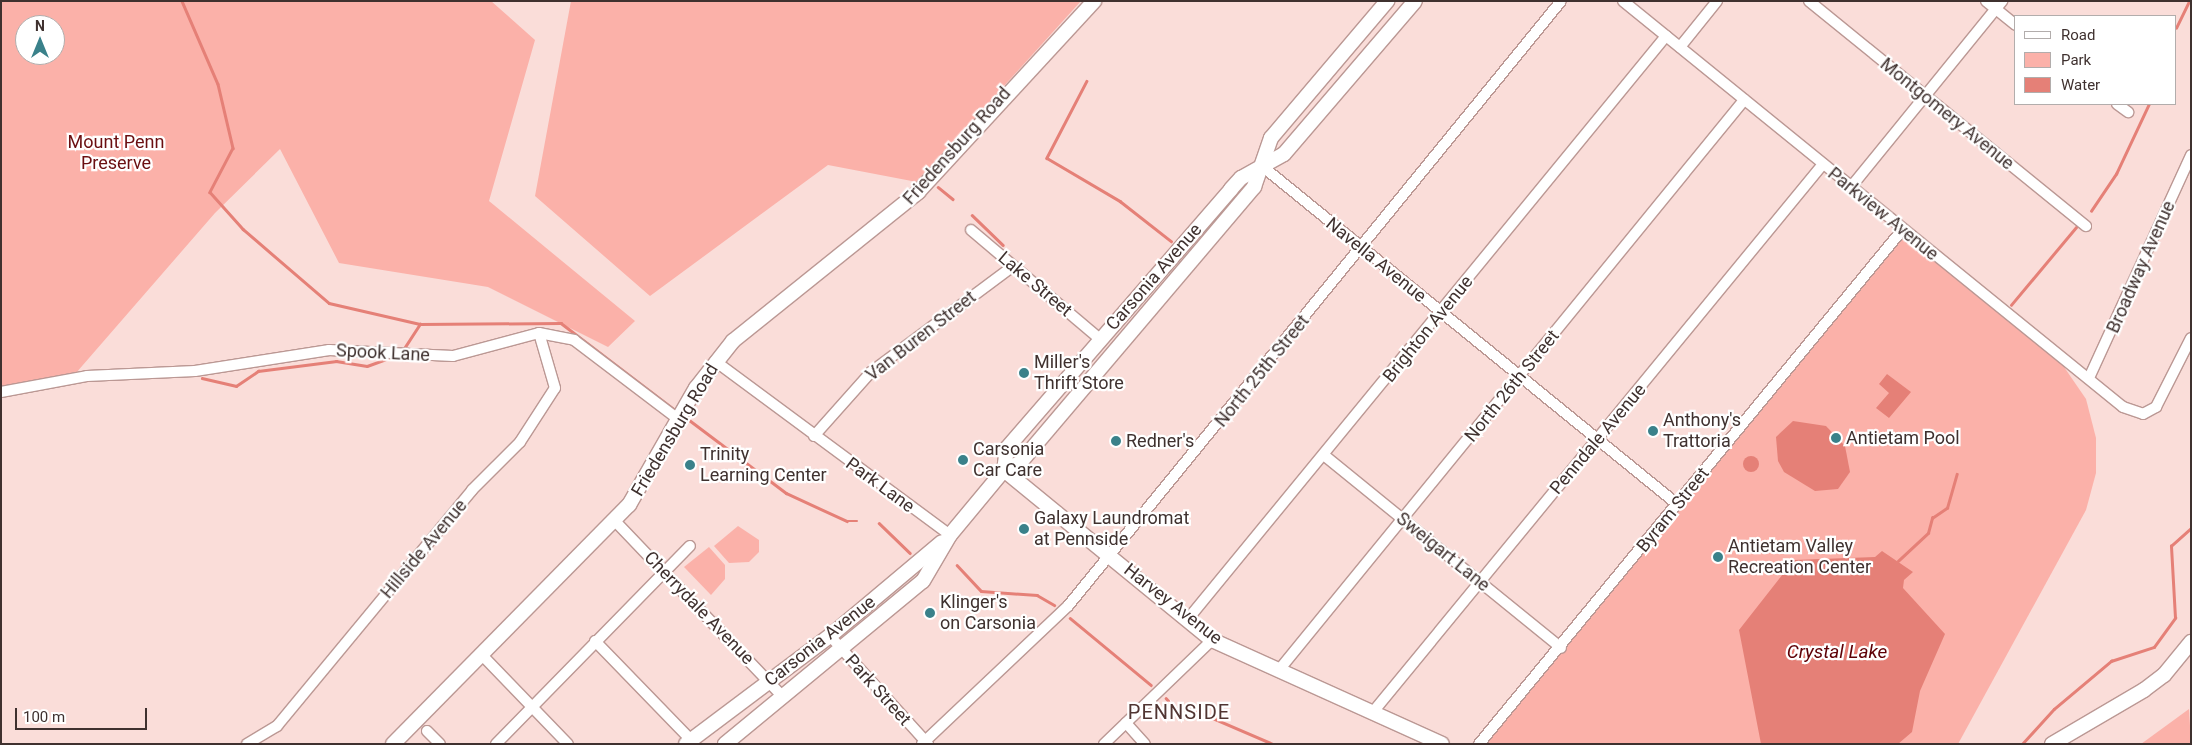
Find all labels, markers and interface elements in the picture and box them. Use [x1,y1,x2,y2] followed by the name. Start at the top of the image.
[15,15,65,65] north arrow
[2014,15,2177,105] legend
[35,18,45,34] text: N
[2061,26,2095,44] text: Road
[2061,51,2091,69] text: Park
[1876,53,2018,175] street label: Montgomery Avenue
[2061,76,2100,94] text: Water
[899,83,1015,209] street label: Friedensburg Road
[68,132,164,174] park label: Mount Penn Preserve
[1823,163,1943,265] street label: Parkview Avenue
[2102,198,2180,336] street label: Broadway Avenue
[1322,213,1430,307] street label: Navella Avenue
[1102,219,1206,335] street label: Carsonia Avenue
[994,247,1076,321] street label: Lake Street
[1378,271,1478,387] street label: Brighton Avenue
[862,286,980,386] street label: Van Buren Street
[1210,311,1314,431] street label: North 25th Street
[1460,326,1564,446] street label: North 26th Street
[336,340,430,366] street label: Spook Lane
[1034,352,1124,394] place label: Miller's Thrift Store
[627,360,723,500] street label: Friedensburg Road
[1018,367,1030,379] marker: Miller's Thrift Store
[1545,379,1651,499] street label: Penndale Avenue
[1663,410,1741,452] place label: Anthony's Trattoria
[1647,425,1659,437] marker: Anthony's Trattoria
[1846,427,1960,449] place label: Antietam Pool
[1126,430,1194,452] place label: Redner's
[1830,432,1842,444] marker: Antietam Pool
[1110,435,1122,447] marker: Redner's
[973,439,1044,482] place label: Carsonia Car Care
[700,444,827,486] place label: Trinity Learning Center
[841,453,919,517] street label: Park Lane
[957,454,969,466] marker: Carsonia Car Care
[684,459,696,471] marker: Trinity Learning Center
[1632,463,1714,557] street label: Byram Street
[376,495,472,603] street label: Hillside Avenue
[1034,508,1189,550] place label: Galaxy Laundromat at Pennside
[1392,508,1494,596] street label: Sweigart Lane
[1018,523,1030,535] marker: Galaxy Laundromat at Pennside
[1728,536,1871,578] place label: Antietam Valley Recreation Center
[639,547,759,669] street label: Cherrydale Avenue
[1712,551,1724,563] marker: Antietam Valley Recreation Center
[1120,559,1226,649] street label: Harvey Avenue
[760,591,880,691] street label: Carsonia Avenue
[940,592,1036,634] place label: Klinger's on Carsonia
[924,607,936,619] marker: Klinger's on Carsonia
[1787,641,1887,663] water label: Crystal Lake
[840,650,916,730] street label: Park Street
[18,698,150,730] scale bar
[1127,700,1231,724] district label: PENNSIDE
[23,708,65,726] text: 100 m

